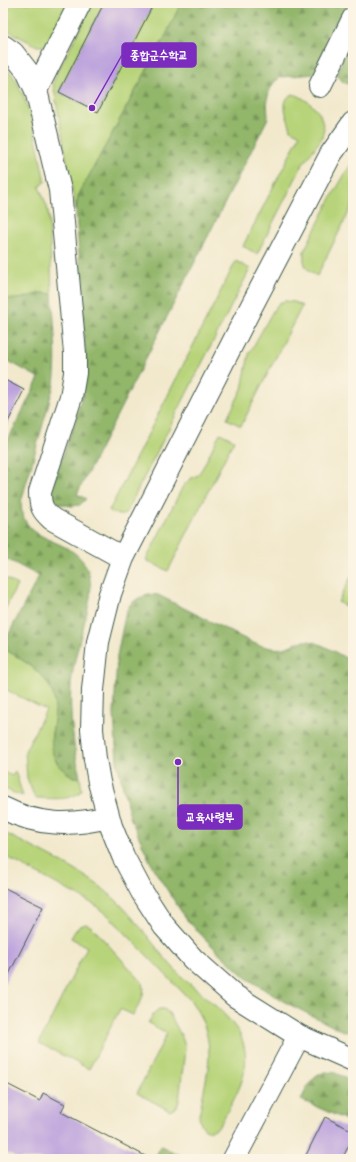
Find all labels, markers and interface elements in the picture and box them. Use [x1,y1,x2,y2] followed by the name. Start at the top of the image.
[122,43,196,67] callout: 종합군수학교
[130,47,188,64] text: 종합군수학교
[178,805,242,829] callout: 교육사령부
[186,809,234,826] text: 교육사령부

